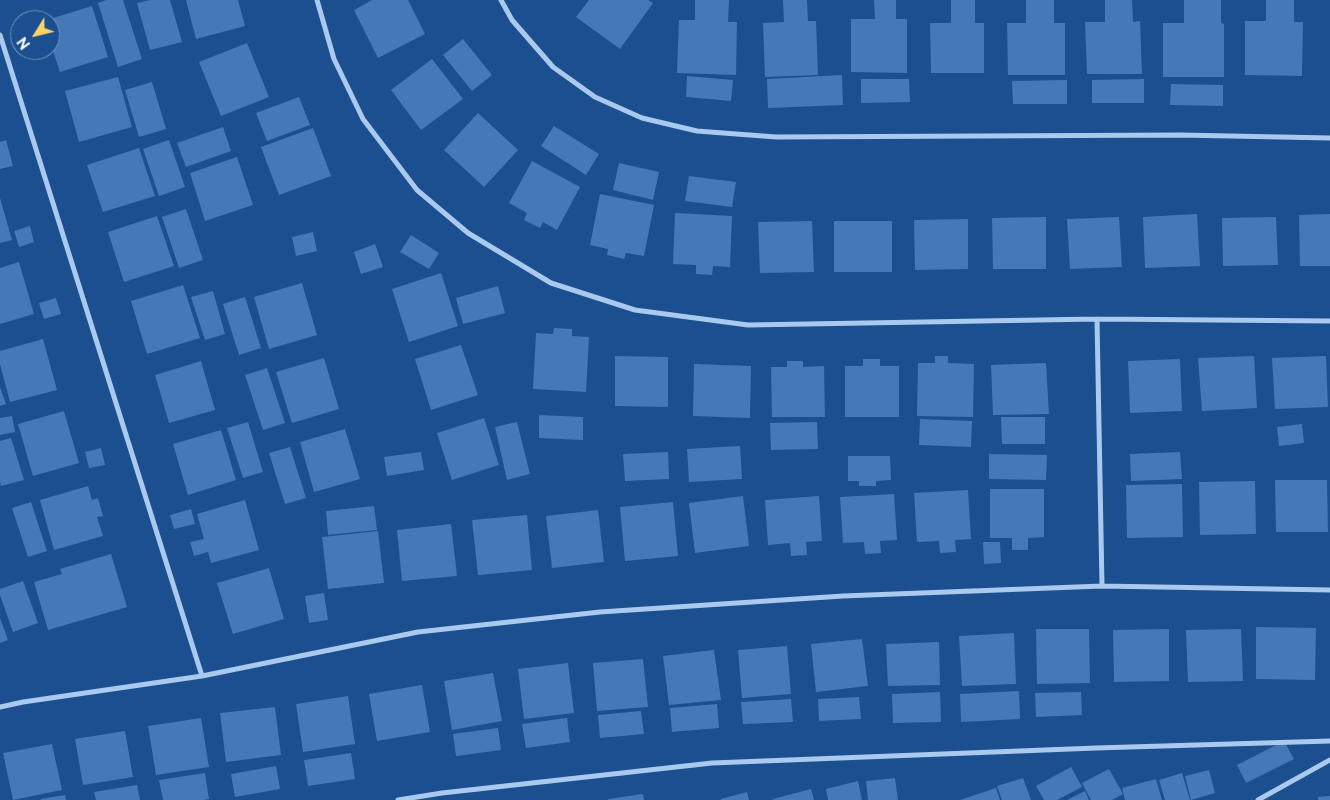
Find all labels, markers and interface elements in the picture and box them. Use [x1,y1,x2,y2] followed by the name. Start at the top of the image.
[10,10,60,60] north arrow
[14,34,33,52] text: N

